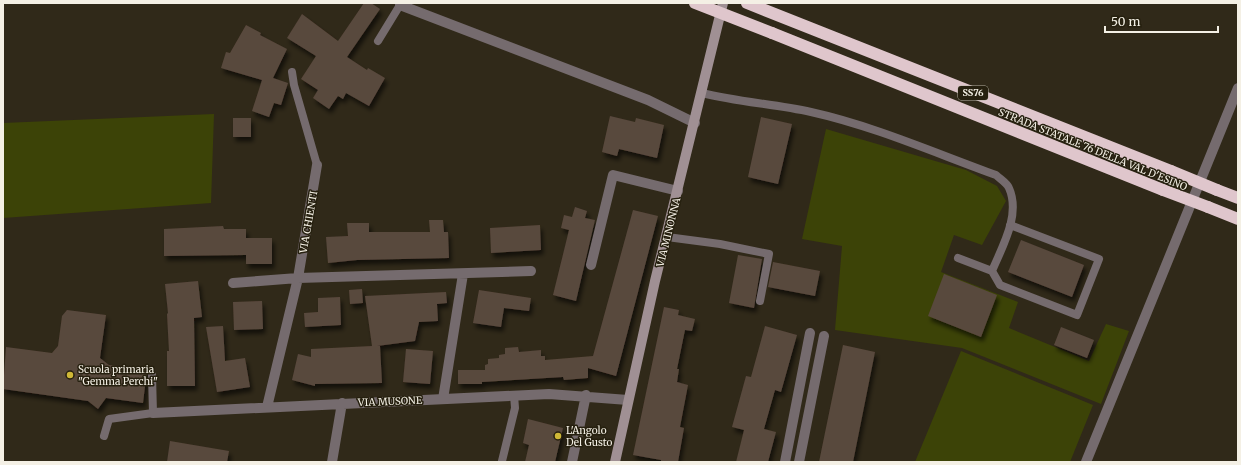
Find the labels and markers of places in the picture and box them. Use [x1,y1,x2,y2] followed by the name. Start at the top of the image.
[78,363,158,388] place label: Scuola primaria "Gemma Perchi"
[65,370,75,380] marker: Scuola primaria "Gemma Perchi"
[566,424,612,449] place label: L'Angolo Del Gusto
[553,431,563,441] marker: L'Angolo Del Gusto

